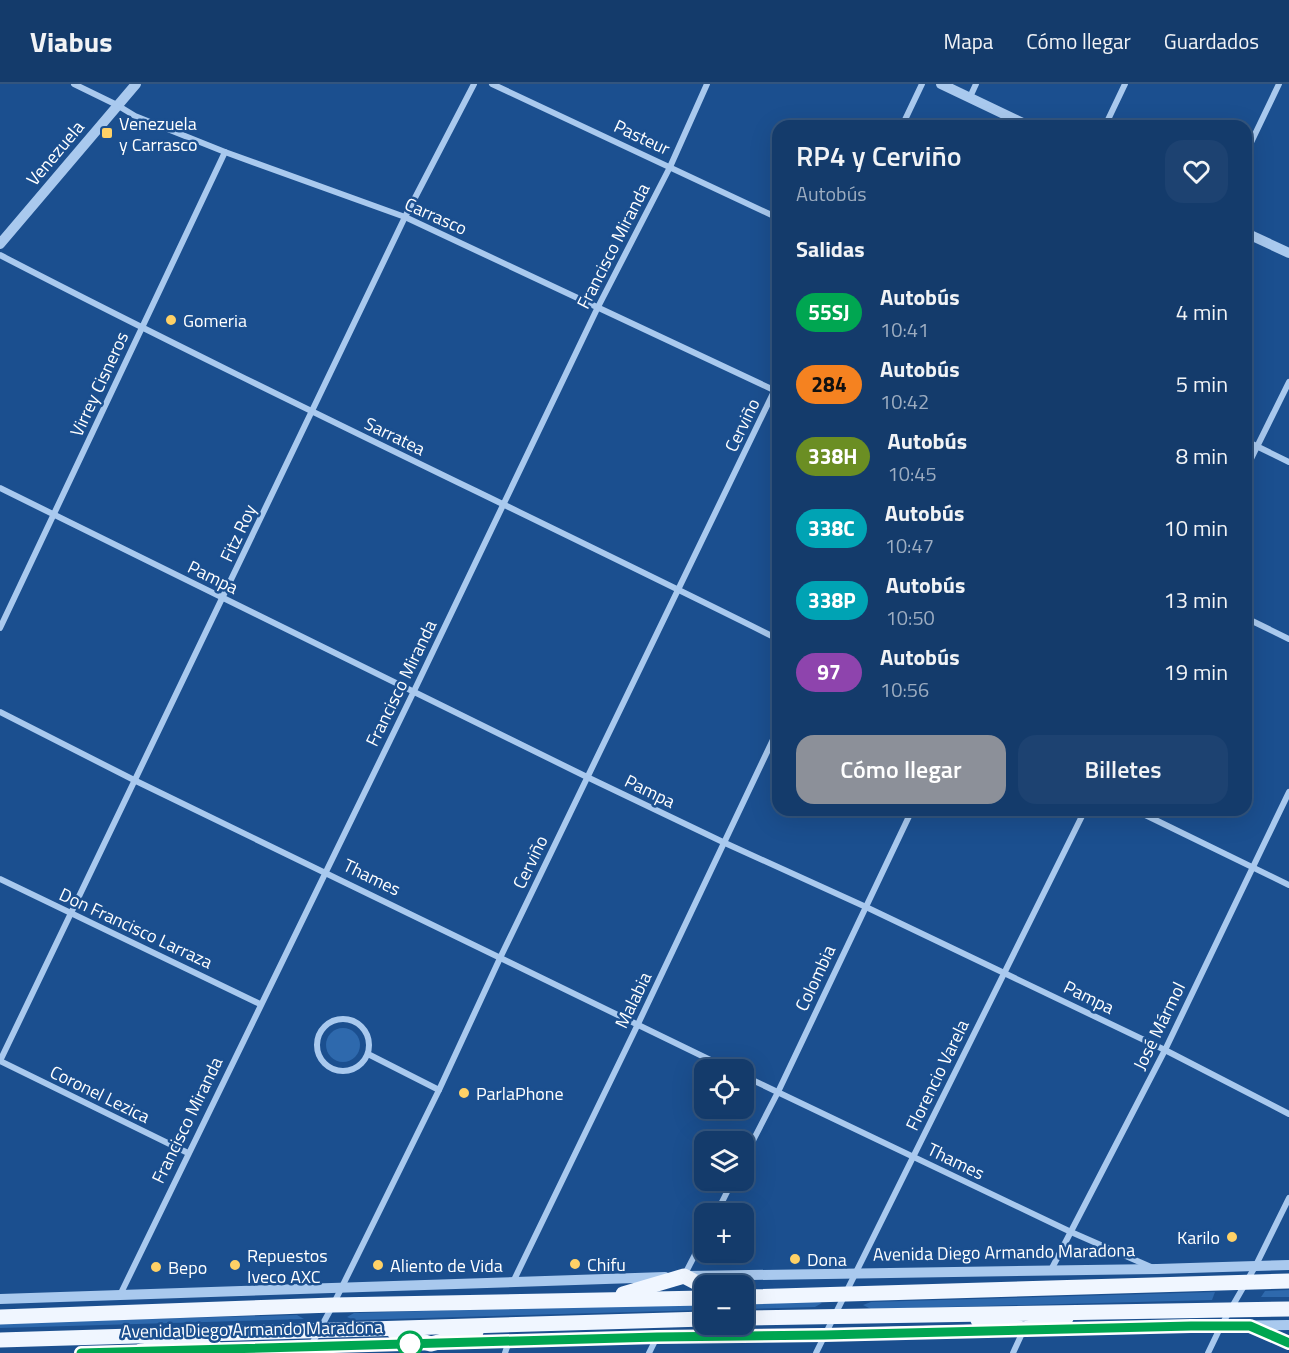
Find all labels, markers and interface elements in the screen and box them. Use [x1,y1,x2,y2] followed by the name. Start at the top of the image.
[30,20,112,63] text: Viabus
[944,25,993,57] text: Mapa
[1026,25,1131,57] text: Cómo llegar
[1164,25,1259,57] text: Guardados
[119,110,198,158] place label: Venezuela y Carrasco
[609,112,675,162] street label: Pasteur
[20,115,90,191] street label: Venezuela
[100,126,114,140] marker: Venezuela y Carrasco
[796,134,962,177] text: RP4 y Cerviño
[1165,140,1228,203] button: heart
[570,178,656,314] street label: Francisco Miranda
[796,178,867,209] text: Autobús
[400,190,472,242] street label: Carrasco
[796,232,865,266] text: Salidas
[880,280,960,314] text: Autobús
[1176,295,1228,329] text: 4 min
[808,296,850,328] text: 55SJ
[183,307,247,334] place label: Gomeria
[164,313,178,327] marker: Gomeria
[880,314,929,345] text: 10:41
[63,327,135,441] street label: Virrey Cisneros
[880,352,960,386] text: Autobús
[1176,367,1228,401] text: 5 min
[811,368,847,400] text: 284
[880,386,929,417] text: 10:42
[717,394,767,456] street label: Cerviño
[360,410,430,462] street label: Sarratea
[888,424,967,458] text: Autobús
[1176,439,1228,473] text: 8 min
[808,440,858,472] text: 338H
[888,458,937,489] text: 10:45
[885,496,964,530] text: Autobús
[213,499,263,566] street label: Fitz Roy
[1163,511,1228,545] text: 10 min
[808,512,855,544] text: 338C
[885,530,934,561] text: 10:47
[183,553,243,601] street label: Pampa
[886,568,965,602] text: Autobús
[1163,583,1228,617] text: 13 min
[808,584,856,616] text: 338P
[886,602,935,633] text: 10:50
[359,615,443,751] street label: Francisco Miranda
[880,640,960,674] text: Autobús
[1163,655,1228,689] text: 19 min
[817,656,841,688] text: 97
[880,674,929,705] text: 10:56
[796,735,1006,804] button: Cómo llegar
[1018,735,1228,804] button: Billetes
[620,767,680,815] street label: Pampa
[505,831,555,893] street label: Cerviño
[339,852,405,902] street label: Thames
[55,881,217,975] street label: Don Francisco Larraza
[788,940,842,1016] street label: Colombia
[608,967,658,1033] street label: Malabia
[1059,973,1119,1021] street label: Pampa
[1126,977,1192,1075] street label: José Mármol
[898,1015,976,1135] street label: Florencio Varela
[145,1052,229,1188] street label: Francisco Miranda
[45,1058,155,1130] street label: Coronel Lezica
[694,1059,754,1335] map controls
[694,1059,754,1119] button: locate
[476,1080,564,1107] place label: ParlaPhone
[457,1086,471,1100] marker: ParlaPhone
[694,1131,754,1191] button: layers
[923,1136,989,1186] street label: Thames
[694,1203,754,1263] button: +
[1177,1224,1220,1251] place label: Karilo
[1225,1230,1239,1244] marker: Karilo
[873,1236,1135,1268] street label: Avenida Diego Armando Maradona
[247,1242,328,1290] place label: Repuestos Iveco AXC
[807,1246,847,1273] place label: Dona
[587,1251,626,1278] place label: Chifu
[390,1252,503,1279] place label: Aliento de Vida
[788,1252,802,1266] marker: Dona
[168,1254,207,1281] place label: Bepo
[568,1257,582,1271] marker: Chifu
[228,1258,242,1272] marker: Repuestos Iveco AXC
[371,1258,385,1272] marker: Aliento de Vida
[149,1260,163,1274] marker: Bepo
[694,1275,754,1335] button: −
[121,1313,383,1345] street label: Avenida Diego Armando Maradona
[397,1331,423,1353] unlabelled marker

